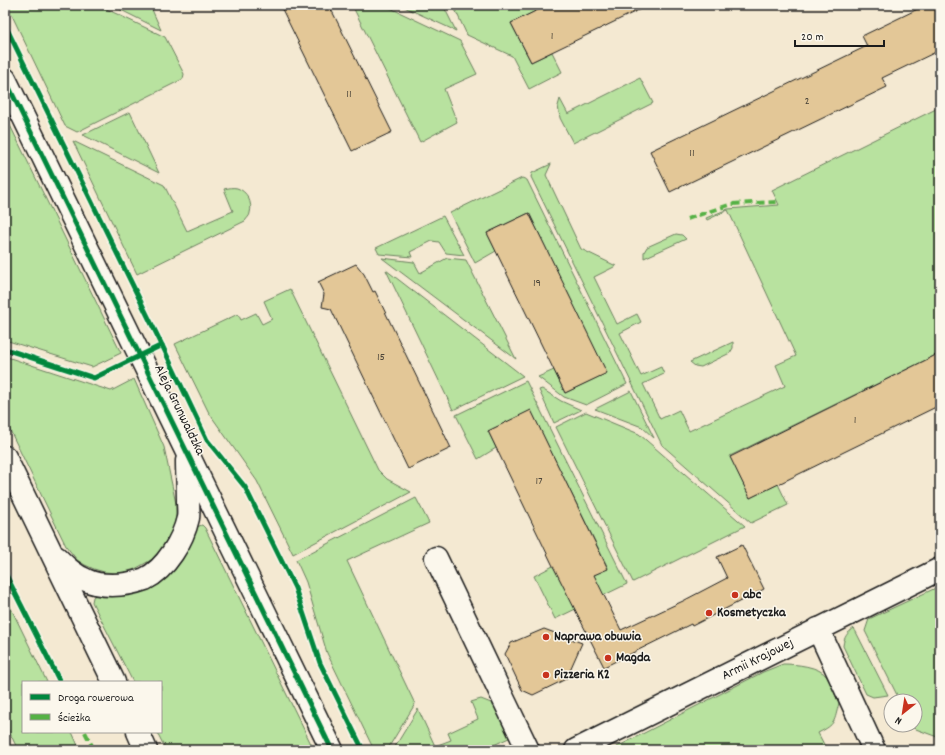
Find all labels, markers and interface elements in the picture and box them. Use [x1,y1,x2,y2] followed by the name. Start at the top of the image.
[795,22,884,48] scale bar
[551,28,553,45] house number: 1
[801,29,824,46] text: 20 m
[346,86,352,103] house number: 11
[804,93,810,110] house number: 2
[689,145,695,162] house number: 11
[533,275,541,292] house number: 19
[377,349,385,366] house number: 15
[148,361,210,459] street label: Aleja Grunwaldzka
[854,412,856,429] house number: 1
[535,473,543,490] house number: 17
[743,585,762,605] place label: abc
[730,590,740,600] marker: abc
[717,603,787,623] place label: Kosmetyczka
[704,608,714,618] marker: Kosmetyczka
[554,627,642,647] place label: Naprawa obuwia
[541,632,551,642] marker: Naprawa obuwia
[718,633,797,686] street label: Armii Krajowej
[616,648,651,668] place label: Magda
[603,653,613,663] marker: Magda
[554,665,610,685] place label: Pizzeria K2
[541,670,551,680] marker: Pizzeria K2
[22,681,162,733] legend
[58,690,134,707] text: Droga rowerowa
[883,693,923,733] north arrow
[58,710,91,727] text: Ścieżka
[892,711,905,728] text: N

